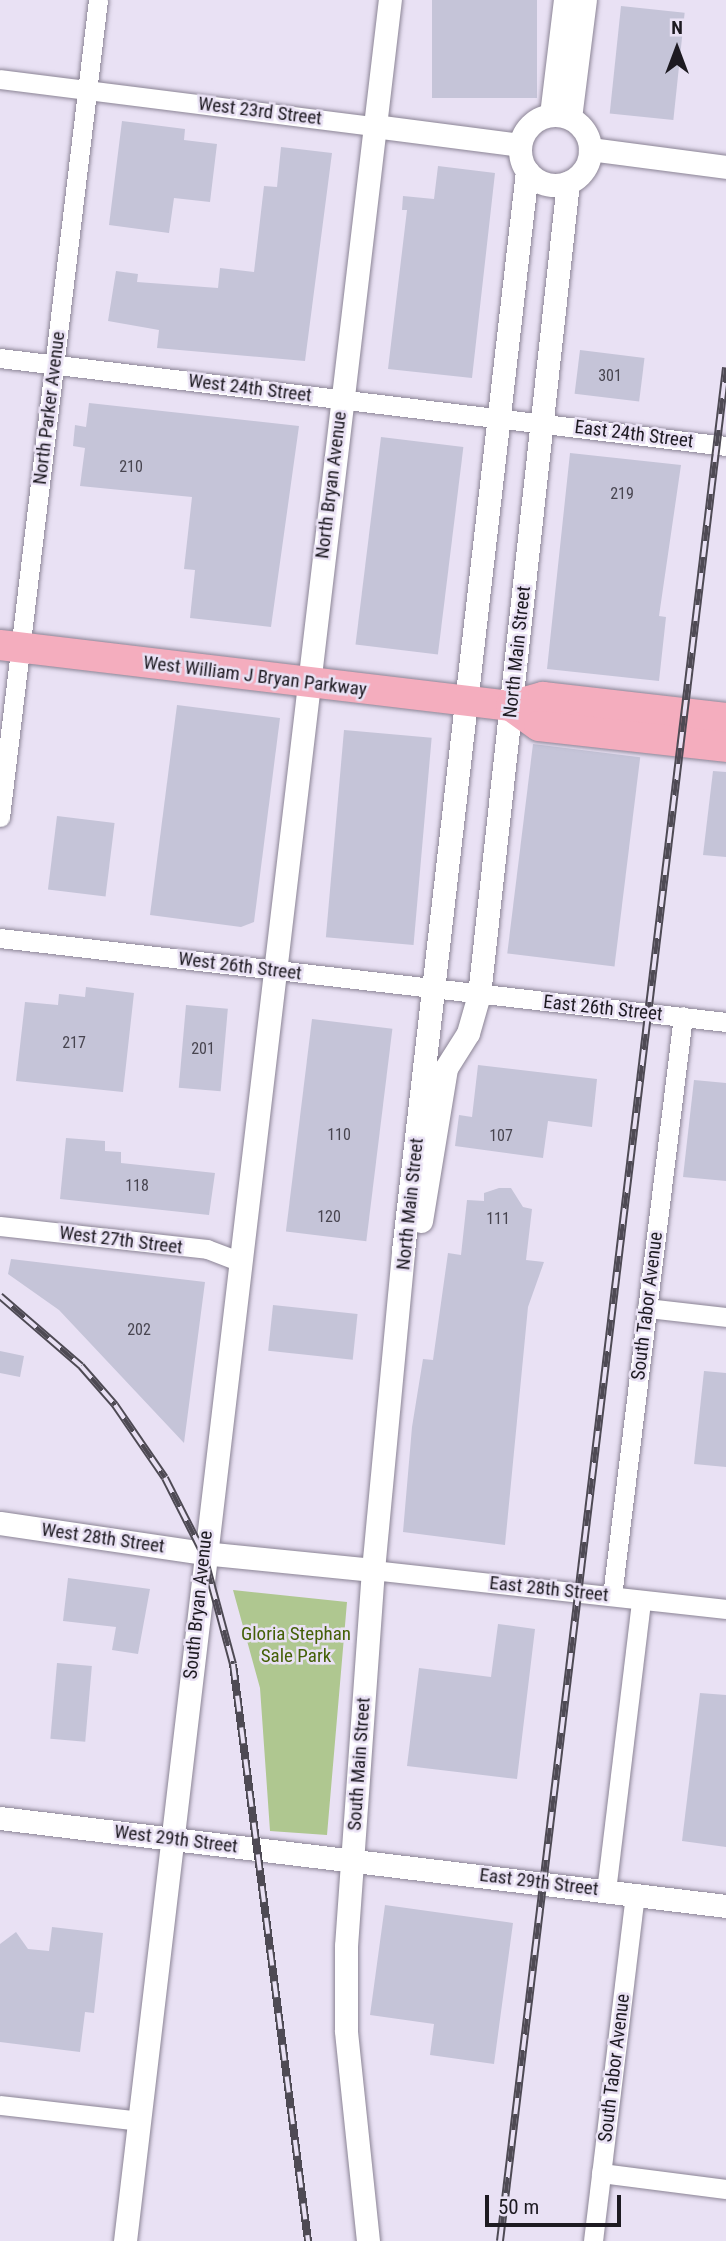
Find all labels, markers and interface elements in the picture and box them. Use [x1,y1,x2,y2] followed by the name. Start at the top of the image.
[642,14,712,84] north arrow
[671,16,683,39] text: N
[197,92,323,130] street label: West 23rd Street
[28,330,70,486] street label: North Parker Avenue
[598,366,622,386] house number: 301
[187,369,313,407] street label: West 24th Street
[311,410,351,560] street label: North Bryan Avenue
[573,415,695,453] street label: East 24th Street
[119,457,143,477] house number: 210
[610,484,634,504] house number: 219
[499,585,535,719] street label: North Main Street
[142,651,368,701] street label: West William J Bryan Parkway
[177,947,303,985] street label: West 26th Street
[542,990,664,1026] street label: East 26th Street
[62,1033,86,1053] house number: 217
[191,1039,215,1059] house number: 201
[327,1125,351,1145] house number: 110
[489,1126,513,1146] house number: 107
[392,1137,428,1271] street label: North Main Street
[125,1176,149,1196] house number: 118
[317,1207,341,1227] house number: 120
[486,1209,510,1229] house number: 111
[58,1221,184,1259] street label: West 27th Street
[627,1230,667,1382] street label: South Tabor Avenue
[127,1320,151,1340] house number: 202
[40,1518,166,1558] street label: West 28th Street
[179,1530,217,1680] street label: South Bryan Avenue
[488,1571,610,1607] street label: East 28th Street
[241,1623,351,1667] park label: Gloria Stephan Sale Park
[343,1697,375,1831] street label: South Main Street
[113,1820,239,1858] street label: West 29th Street
[478,1863,600,1901] street label: East 29th Street
[594,1992,634,2144] street label: South Tabor Avenue
[488,2182,624,2226] scale bar
[498,2195,539,2219] text: 50 m

